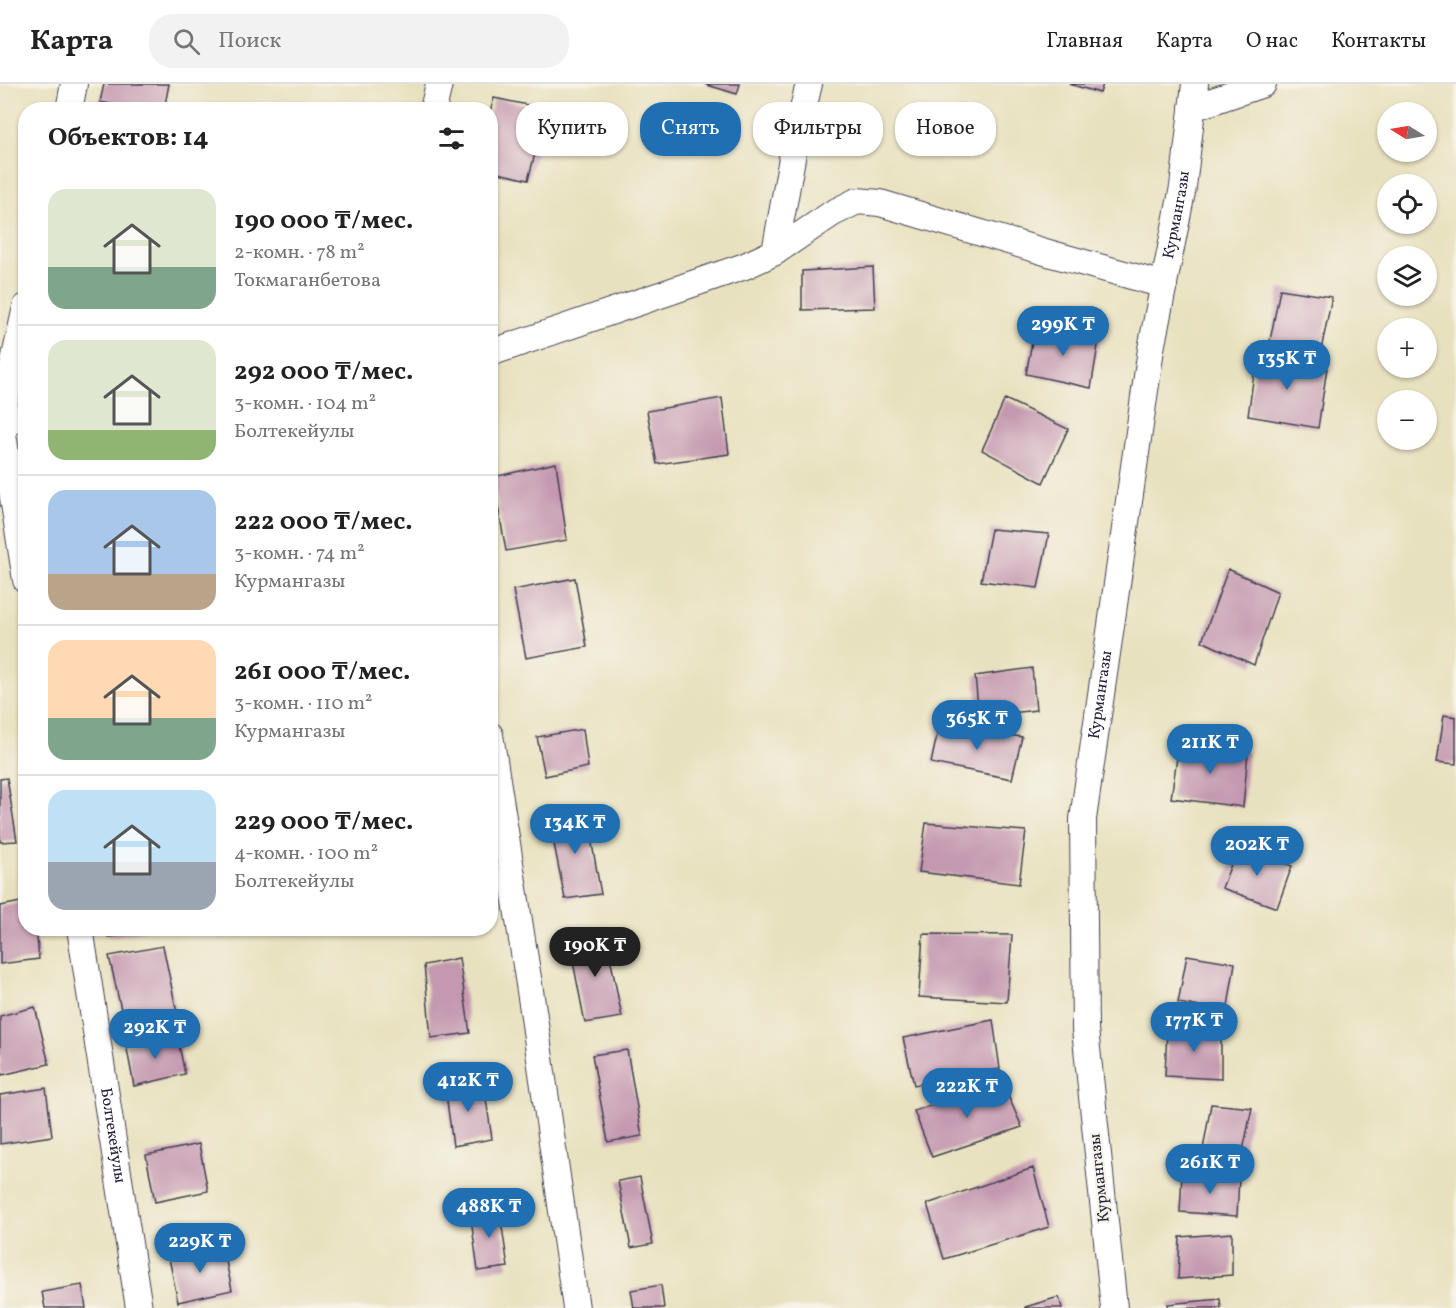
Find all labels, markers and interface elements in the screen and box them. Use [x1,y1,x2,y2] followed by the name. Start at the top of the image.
[149,14,569,68] search box
[30,22,113,61] text: Карта
[170,25,203,58] icon: search
[218,26,281,57] text: Поиск
[1046,27,1123,56] text: Главная
[1156,27,1213,56] text: Карта
[1246,27,1298,56] text: О нас
[1331,27,1426,56] text: Контакты
[516,102,628,156] chip: Купить
[640,102,741,156] chip: Снять
[753,102,883,156] chip: Фильтры
[895,102,996,156] chip: Новое
[1377,102,1437,162] north arrow
[1377,102,1437,450] map controls
[48,120,209,156] text: Объектов: 14
[435,122,468,155] icon: filters
[1158,170,1196,261] street label: Курмангазы
[1377,174,1437,234] button: locate
[234,203,413,239] text: 190 000 ₸/мес.
[96,213,168,285] icon: home
[234,239,365,267] text: 2-комн. · 78 m²
[1377,246,1437,306] button: layers
[234,267,381,295] text: Токмаганбетова
[1014,306,1112,357] pin: 299K ₸
[1031,311,1095,339] text: 299K ₸
[1377,318,1437,378] button: +
[1238,340,1336,391] pin: 135K ₸
[1257,345,1317,373] text: 135K ₸
[234,354,413,390] text: 292 000 ₸/мес.
[96,364,168,436] icon: home
[234,390,376,418] text: 3-комн. · 104 m²
[1377,390,1437,450] button: −
[234,418,354,446] text: Болтекейулы
[234,504,413,540] text: 222 000 ₸/мес.
[96,514,168,586] icon: home
[234,540,365,568] text: 3-комн. · 74 m²
[234,568,345,596] text: Курмангазы
[1084,649,1118,741] street label: Курмангазы
[234,654,410,690] text: 261 000 ₸/мес.
[96,664,168,736] icon: home
[234,690,373,718] text: 3-комн. · 110 m²
[928,700,1026,751] pin: 365K ₸
[946,705,1008,733] text: 365K ₸
[234,718,345,746] text: Курмангазы
[1161,724,1259,775] pin: 211K ₸
[1181,729,1239,757] text: 211K ₸
[234,804,413,840] text: 229 000 ₸/мес.
[526,804,624,855] pin: 134K ₸
[544,809,606,837] text: 134K ₸
[96,814,168,886] icon: home
[1208,826,1306,877] pin: 202K ₸
[1225,831,1289,859] text: 202K ₸
[234,840,378,868] text: 4-комн. · 100 m²
[234,868,354,896] text: Болтекейулы
[546,927,644,978] pin: 190K ₸
[563,932,627,960] text: 190K ₸
[1145,1002,1243,1053] pin: 177K ₸
[1165,1007,1223,1035] text: 177K ₸
[106,1009,204,1060] pin: 292K ₸
[123,1014,187,1042] text: 292K ₸
[419,1062,517,1113] pin: 412K ₸
[437,1067,499,1095] text: 412K ₸
[918,1068,1016,1119] pin: 222K ₸
[936,1073,998,1101] text: 222K ₸
[94,1086,130,1185] street label: Болтекейулы
[1084,1133,1116,1223] street label: Курмангазы
[1161,1144,1259,1195] pin: 261K ₸
[1180,1149,1241,1177] text: 261K ₸
[440,1188,538,1239] pin: 488K ₸
[456,1193,522,1221] text: 488K ₸
[151,1223,249,1274] pin: 229K ₸
[168,1228,232,1256] text: 229K ₸

